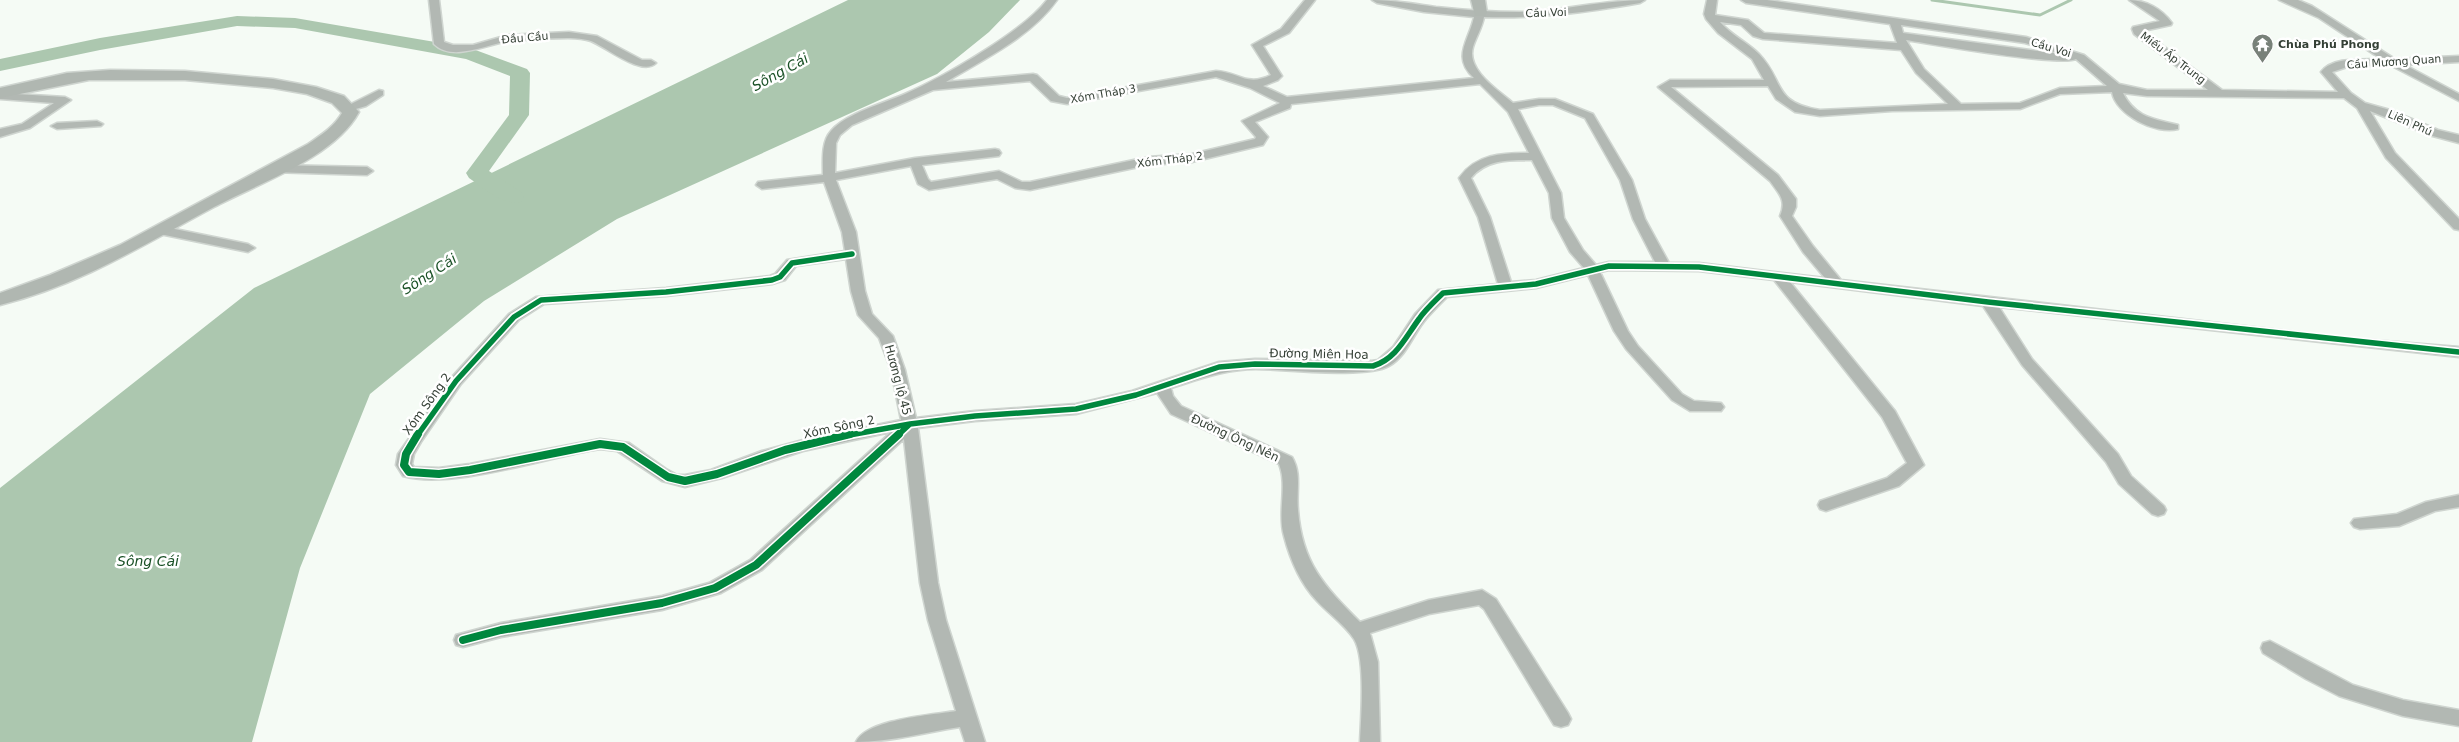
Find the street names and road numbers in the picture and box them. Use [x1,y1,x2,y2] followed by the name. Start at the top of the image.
[1525,6,1567,20] street label: Cầu Voi
[2138,28,2209,87] street label: Miếu Ấp Trung
[501,29,549,47] street label: Đầu Cầu
[2029,36,2073,60] street label: Cầu Voi
[2346,52,2442,72] street label: Cầu Mương Quan
[1069,82,1137,106] street label: Xóm Tháp 3
[2386,108,2434,138] street label: Liên Phú
[1136,150,1204,170] street label: Xóm Tháp 2
[882,343,914,417] street label: Hương lộ 45
[1269,346,1369,362] street label: Đường Miên Hoa
[400,370,454,438] street label: Xóm Sông 2
[1189,411,1282,465] street label: Đường Ông Nên
[802,413,876,441] street label: Xóm Sông 2

